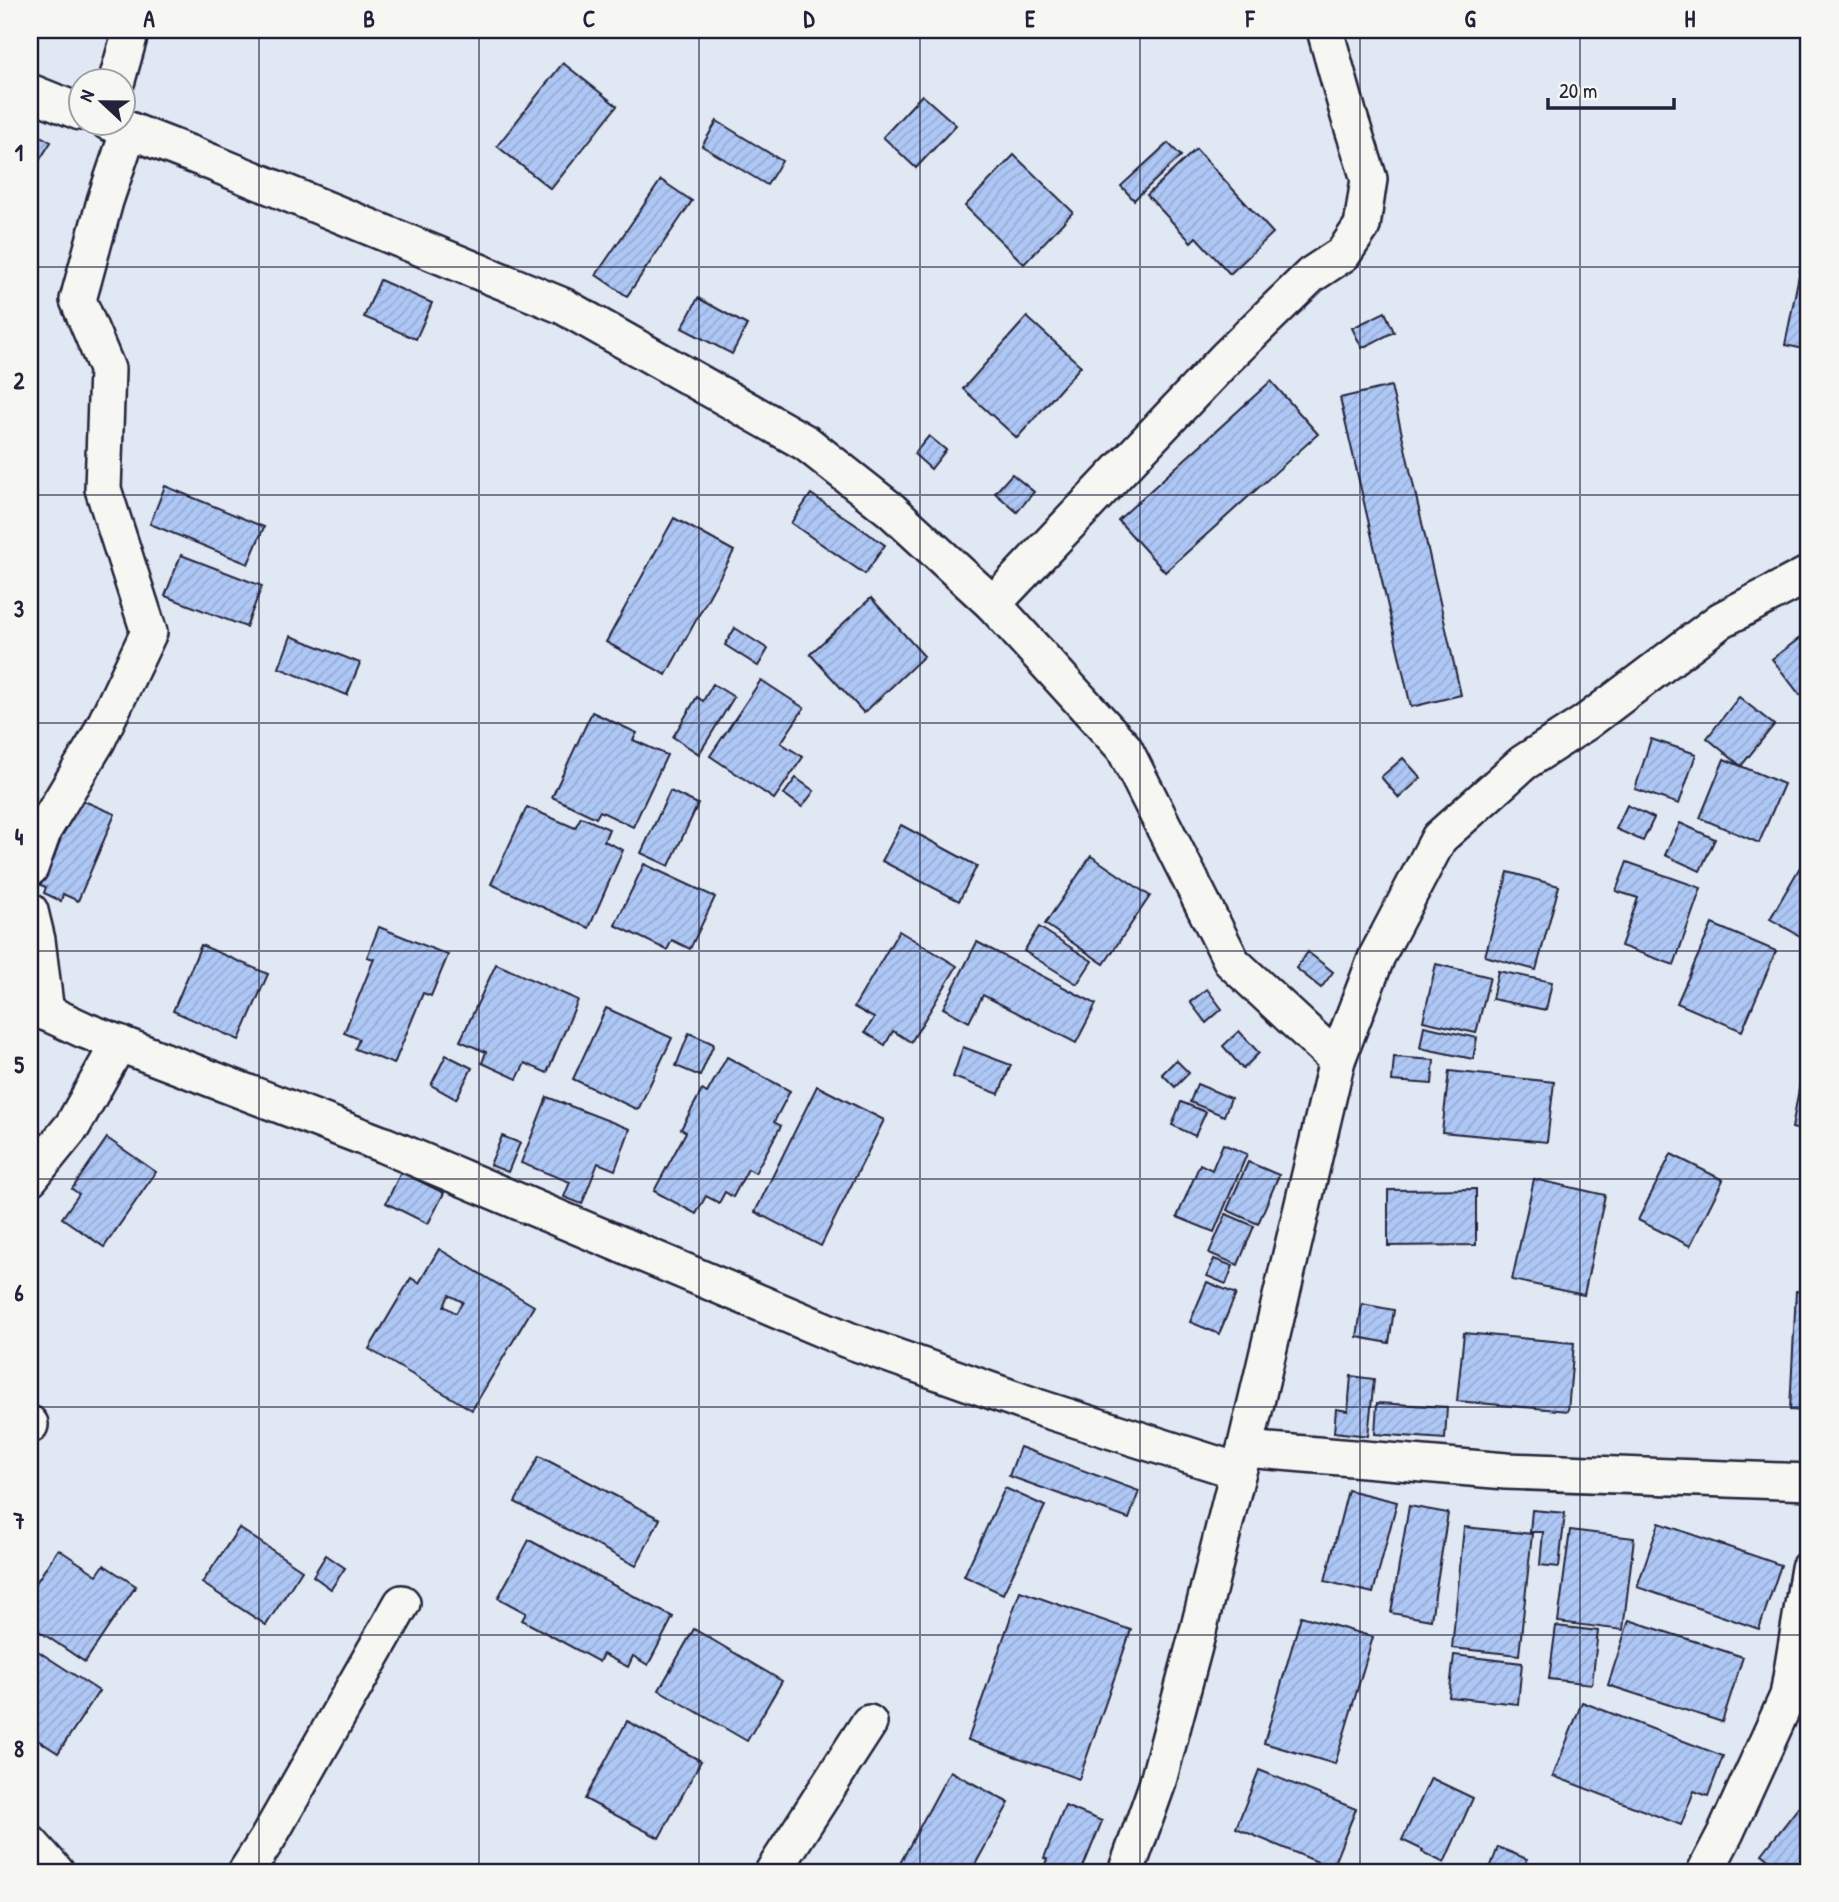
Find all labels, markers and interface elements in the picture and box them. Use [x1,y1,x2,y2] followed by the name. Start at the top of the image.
[143,3,155,34] text: A
[363,3,375,34] text: B
[583,3,595,34] text: C
[804,3,816,34] text: D
[1025,3,1036,34] text: E
[1245,3,1256,34] text: F
[1464,3,1476,34] text: G
[1685,3,1696,34] text: H
[66,66,136,136] north arrow
[1548,66,1674,110] scale bar
[1559,76,1597,105] text: 20 m
[72,86,100,105] text: N
[15,137,23,168] text: 1
[14,365,25,396] text: 2
[14,593,24,624] text: 3
[15,821,24,852] text: 4
[14,1049,24,1080] text: 5
[14,1277,24,1308] text: 6
[12,1505,25,1536] text: 7
[14,1733,24,1764] text: 8

